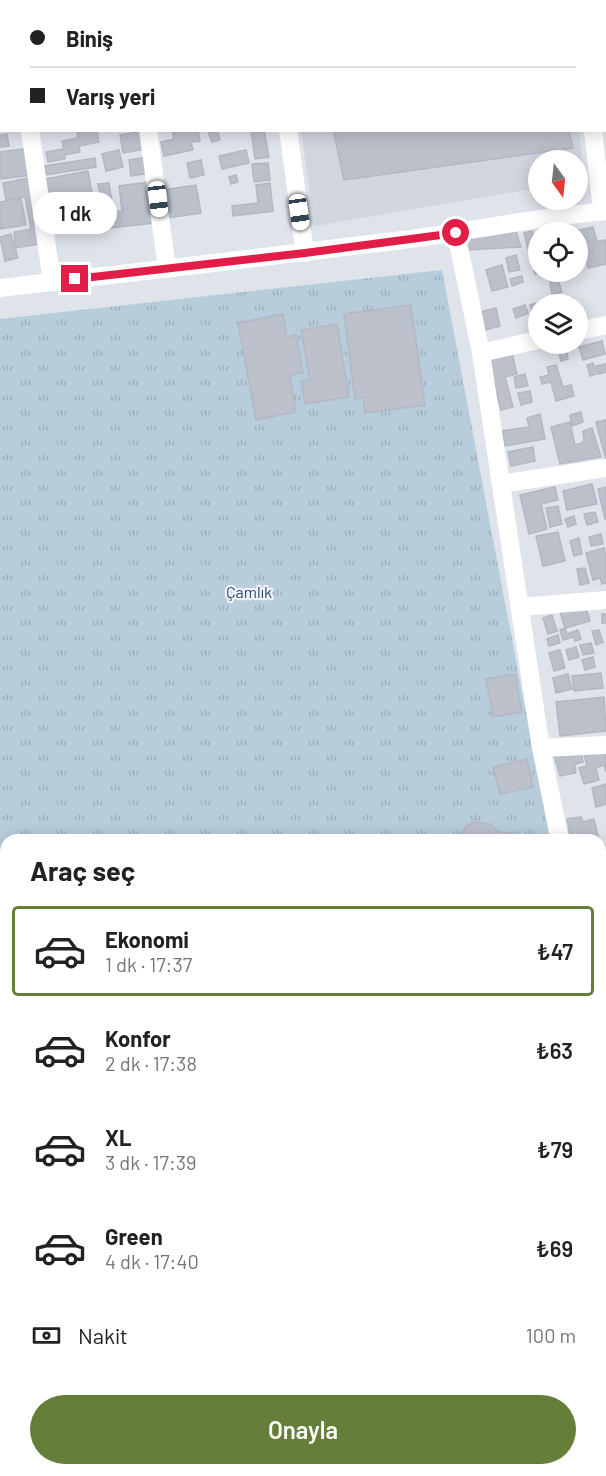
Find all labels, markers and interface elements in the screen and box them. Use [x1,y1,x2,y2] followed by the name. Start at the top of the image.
[66,25,113,51] text: Biniş
[66,83,155,109] text: Varış yeri
[528,150,588,210] north arrow
[528,150,588,354] map controls
[147,180,169,218] car
[33,192,117,234] callout: 1 dk
[288,193,310,231] car
[59,201,91,225] text: 1 dk
[442,219,469,246] route start
[528,222,588,282] button: locate
[61,265,88,292] route end
[528,294,588,354] button: layers
[226,582,272,601] park label: Çamlık
[30,854,135,886] text: Araç seç
[33,924,87,978] icon: car
[105,926,189,952] text: Ekonomi
[536,938,573,964] text: ₺47
[105,952,192,976] text: 1 dk · 17:37
[33,1023,87,1077] icon: car
[105,1025,171,1051] text: Konfor
[536,1037,573,1063] text: ₺63
[105,1051,197,1075] text: 2 dk · 17:38
[33,1122,87,1176] icon: car
[105,1124,131,1150] text: XL
[537,1136,573,1162] text: ₺79
[105,1150,196,1174] text: 3 dk · 17:39
[33,1221,87,1275] icon: car
[105,1223,163,1249] text: Green
[536,1235,573,1261] text: ₺69
[105,1249,199,1273] text: 4 dk · 17:40
[30,1319,63,1352] icon: cash
[78,1322,128,1348] text: Nakit
[526,1323,576,1347] text: 100 m
[30,1395,576,1464] button: Onayla

